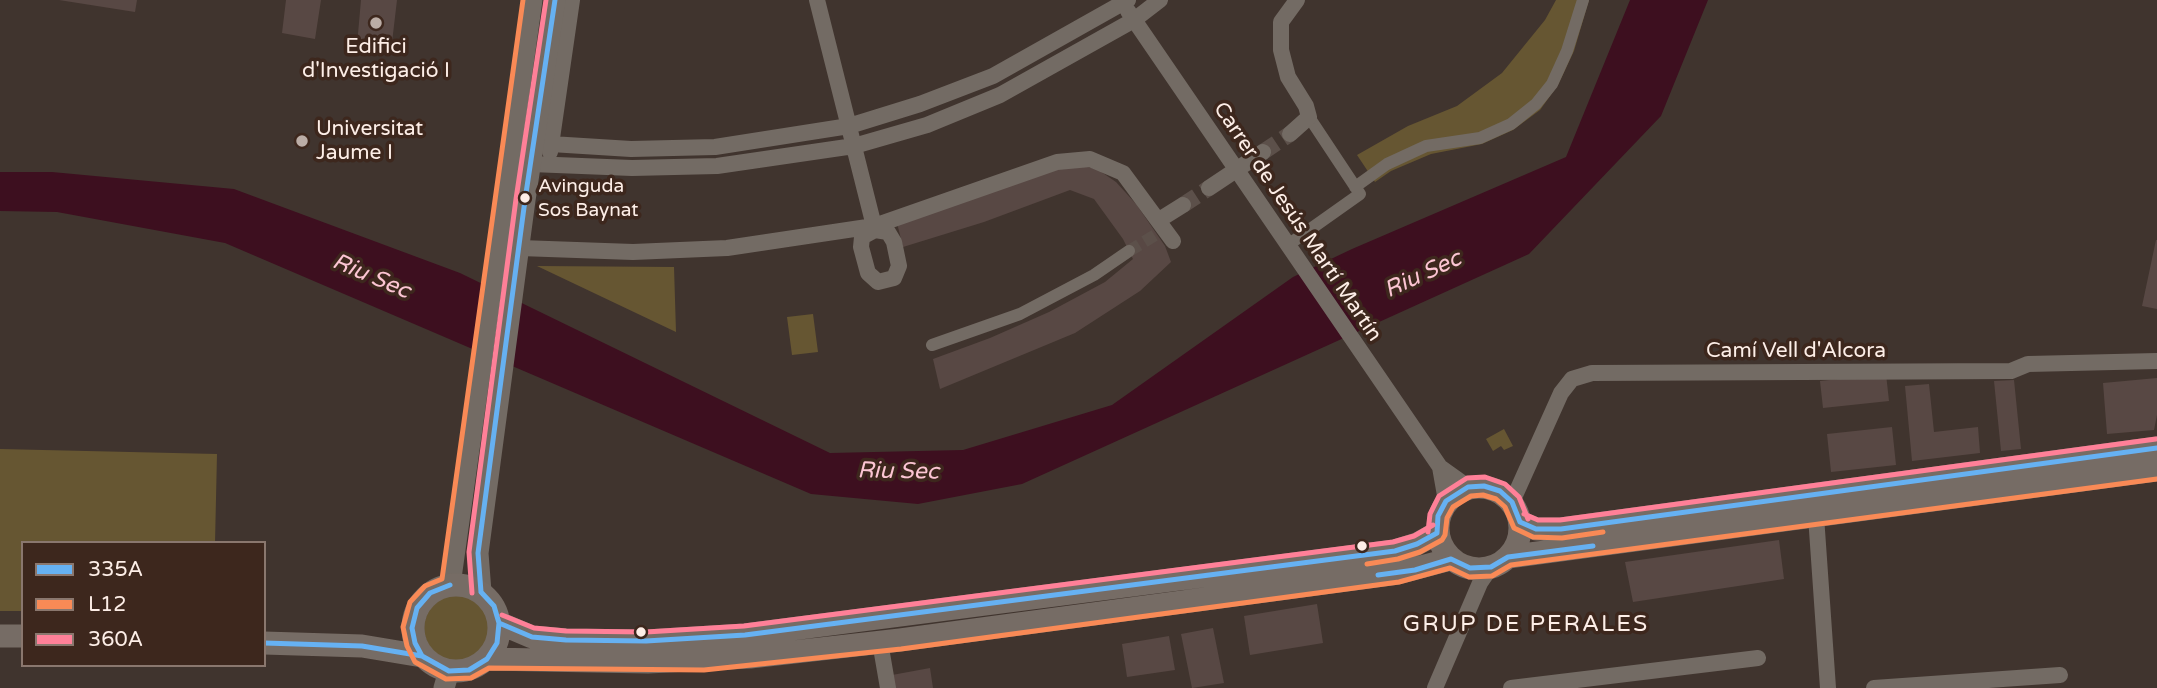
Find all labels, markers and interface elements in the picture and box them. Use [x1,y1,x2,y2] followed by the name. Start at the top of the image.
[368,15,384,31] marker: Edifici d'Investigació I
[302,34,450,84] place label: Edifici d'Investigació I
[1207,98,1387,346] street label: Carrer de Jesús Martí Martín
[316,116,423,166] place label: Universitat Jaume I
[294,133,310,149] marker: Universitat Jaume I
[538,176,638,220] place label: Avinguda Sos Baynat
[518,191,532,205] marker: Avinguda Sos Baynat
[1380,245,1466,305] water label: Riu Sec
[328,248,414,306] water label: Riu Sec
[1706,338,1886,364] street label: Camí Vell d'Alcora
[857,457,939,487] water label: Riu Sec
[1355,539,1369,553] unlabelled marker
[21,541,266,667] legend
[88,557,143,582] text: 335A
[88,592,126,617] text: L12
[1405,611,1647,639] district label: GRUP DE PERALES
[634,625,648,639] unlabelled marker
[88,627,143,652] text: 360A

